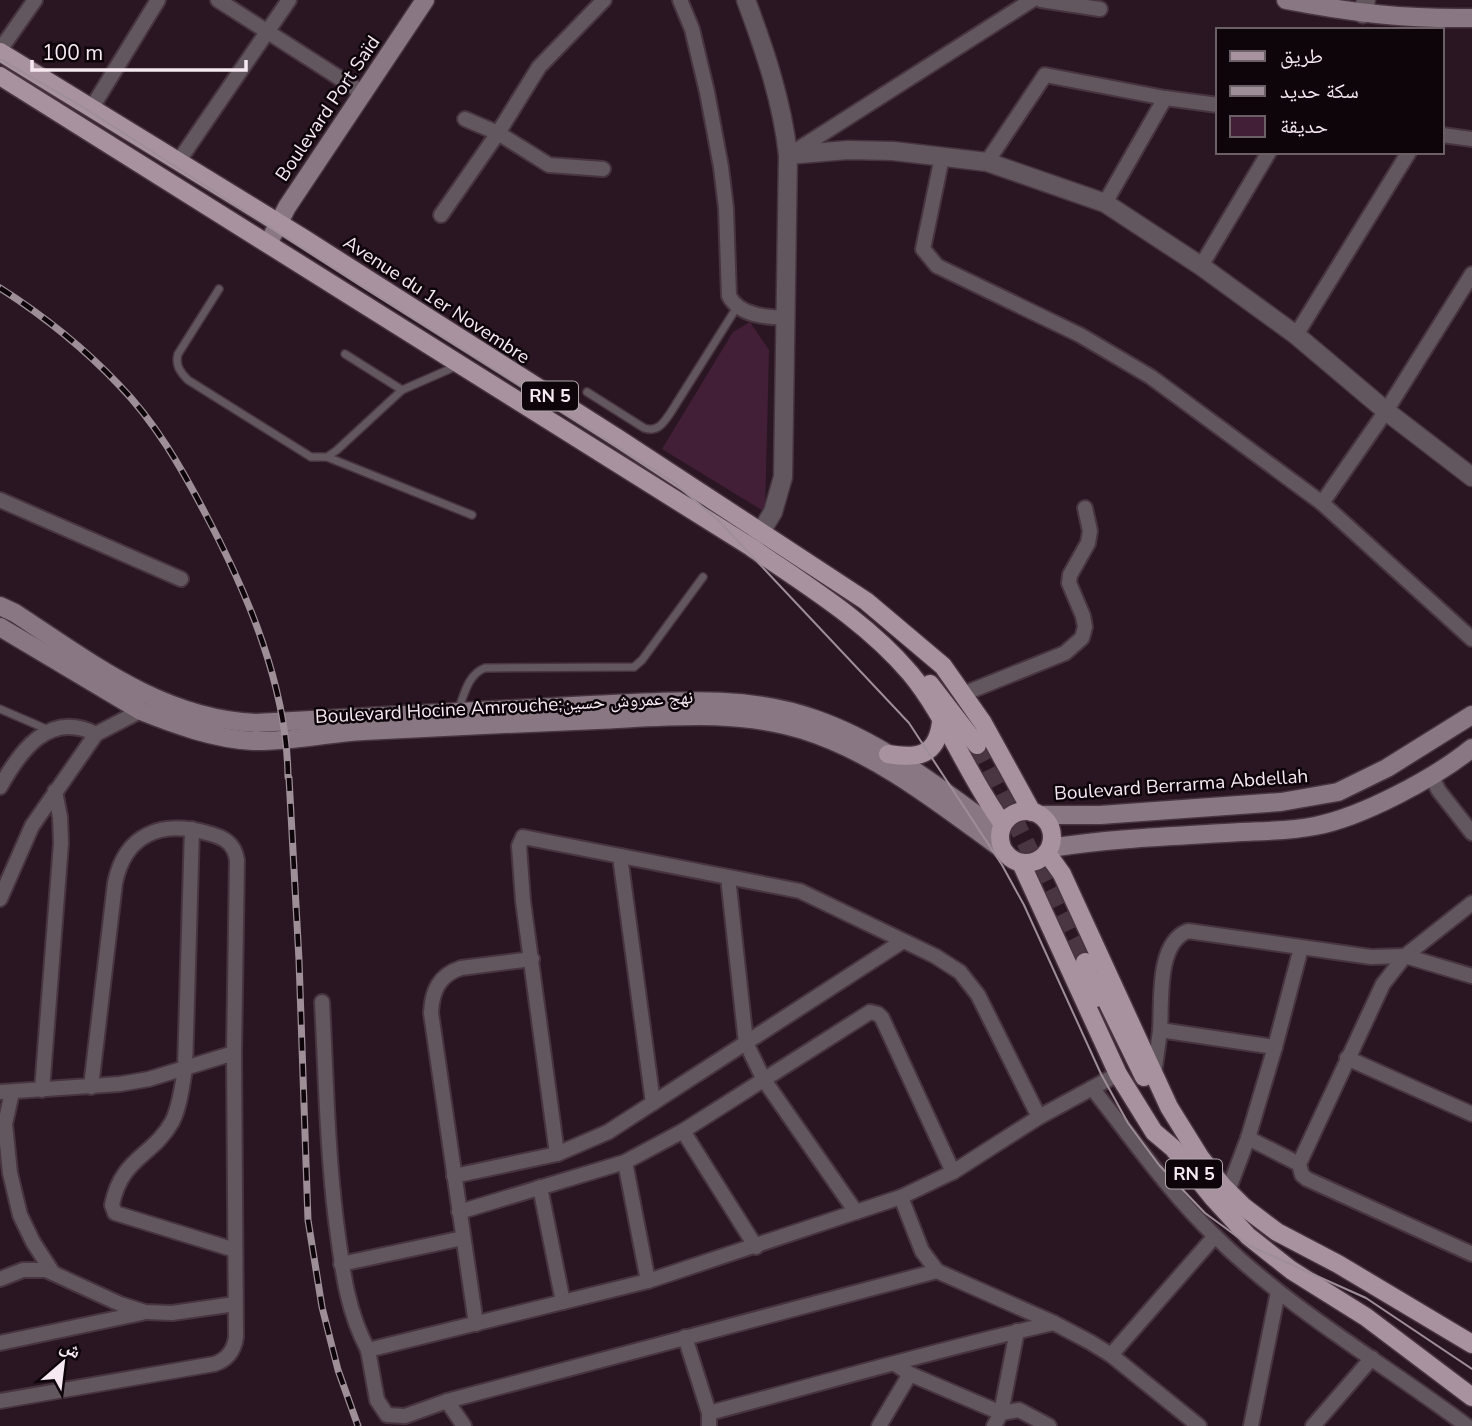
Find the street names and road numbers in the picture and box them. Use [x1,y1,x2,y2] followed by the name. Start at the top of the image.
[269,31,386,186] street label: Boulevard Port Saïd
[338,230,535,370] street label: Avenue du 1er Novembre
[522,382,578,410] road number: RN 5
[314,684,694,730] street label: Boulevard Hocine Amrouche;نهج عمروش حسين
[1053,763,1309,807] street label: Boulevard Berrarma Abdellah
[1166,1160,1222,1189] road number: RN 5

